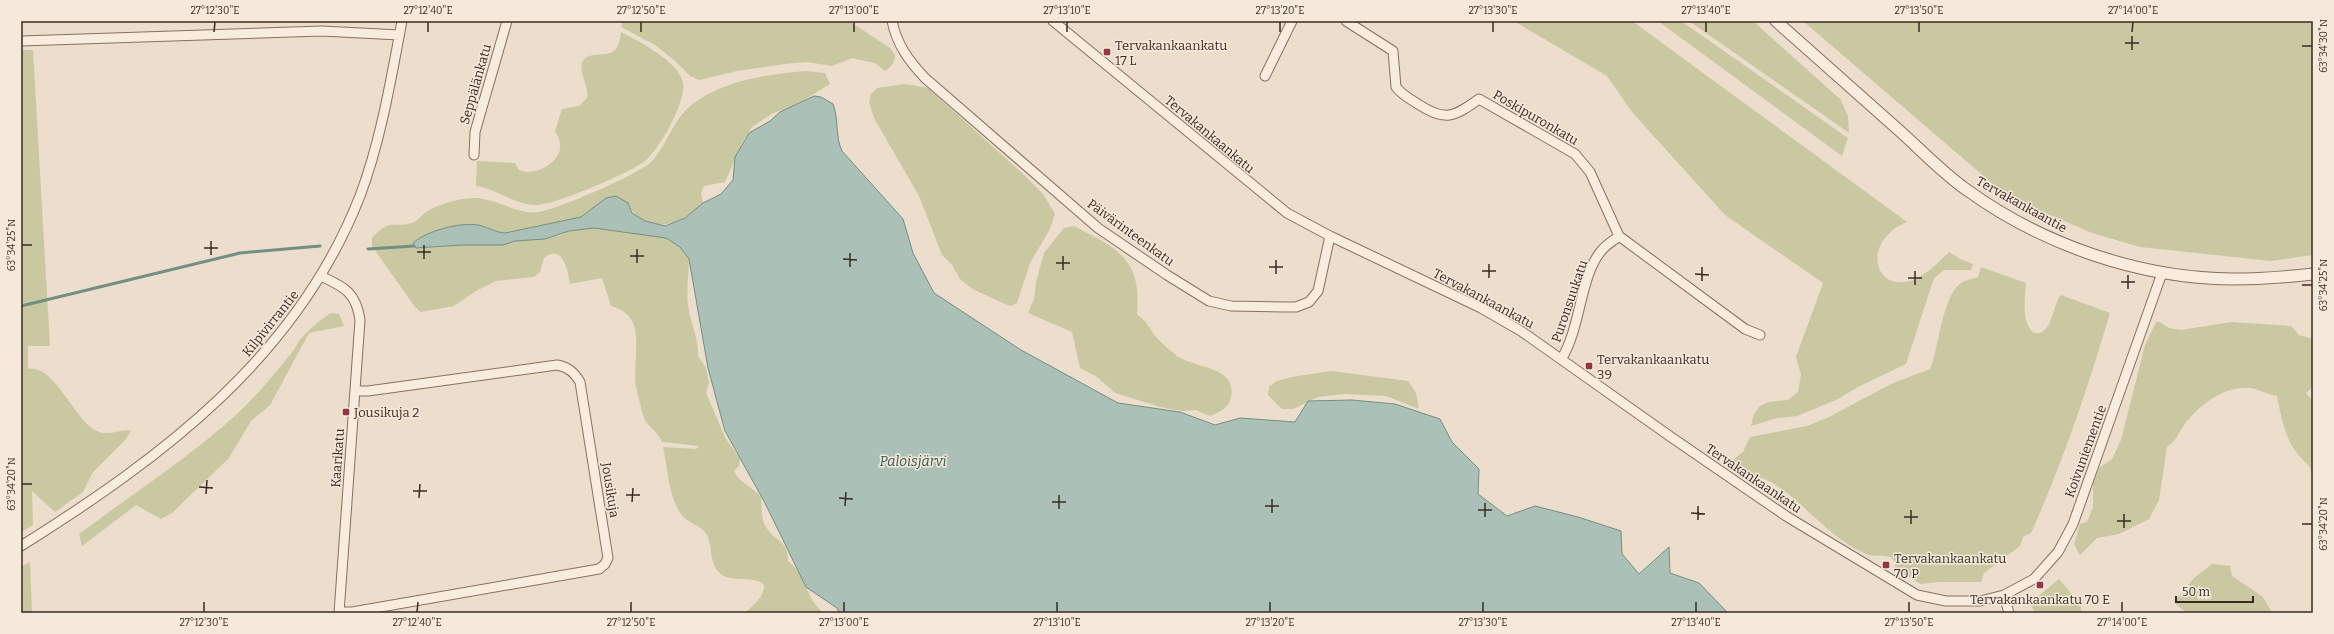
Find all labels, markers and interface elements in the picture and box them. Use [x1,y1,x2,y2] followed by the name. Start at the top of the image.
[190,5,240,17] text: 27°12'30"E
[403,5,453,17] text: 27°12'40"E
[617,5,665,17] text: 27°12'50"E
[829,5,879,17] text: 27°13'00"E
[1043,5,1091,17] text: 27°13'10"E
[1256,5,1304,17] text: 27°13'20"E
[1468,5,1518,17] text: 27°13'30"E
[1681,5,1731,17] text: 27°13'40"E
[1895,5,1943,17] text: 27°13'50"E
[2108,5,2158,17] text: 27°14'00"E
[2318,19,2330,73] text: 63°34'30"N
[1115,38,1227,68] place label: Tervakankaankatu 17 L
[457,42,494,126] street label: Seppälänkatu
[1102,47,1112,57] marker: Tervakankaankatu 17 L
[1490,87,1581,148] street label: Poskipuronkatu
[1162,93,1258,176] street label: Tervakankaankatu
[1974,173,2070,236] street label: Tervakankaantie
[1084,196,1177,269] street label: Päivärinteenkatu
[6,219,18,271] text: 63°34'25"N
[1548,258,1591,344] street label: Puronsuukatu
[2318,259,2330,311] text: 63°34'25"N
[1431,265,1537,331] street label: Tervakankaankatu
[239,287,302,359] street label: Kilpivirrantie
[1597,352,1709,382] place label: Tervakankaankatu 39
[1584,361,1594,371] marker: Tervakankaankatu 39
[2062,403,2109,499] street label: Koivuniementie
[353,405,419,420] place label: Jousikuja 2
[341,407,351,417] marker: Jousikuja 2
[328,428,347,488] street label: Kaarikatu
[1703,441,1804,516] street label: Tervakankaankatu
[879,453,947,470] water label: Paloisjärvi
[6,457,18,511] text: 63°34'20"N
[599,460,622,519] street label: Jousikuja
[2318,497,2330,551] text: 63°34'20"N
[1894,551,2006,581] place label: Tervakankaankatu 70 P
[1881,560,1891,570] marker: Tervakankaankatu 70 P
[2176,578,2253,604] scale bar
[2035,580,2045,590] marker: Tervakankaankatu 70 E
[2182,585,2211,599] text: 50 m
[1970,592,2110,607] place label: Tervakankaankatu 70 E
[179,617,229,629] text: 27°12'30"E
[392,617,442,629] text: 27°12'40"E
[607,617,655,629] text: 27°12'50"E
[819,617,869,629] text: 27°13'00"E
[1033,617,1081,629] text: 27°13'10"E
[1246,617,1294,629] text: 27°13'20"E
[1458,617,1508,629] text: 27°13'30"E
[1671,617,1721,629] text: 27°13'40"E
[1885,617,1933,629] text: 27°13'50"E
[2097,617,2147,629] text: 27°14'00"E

